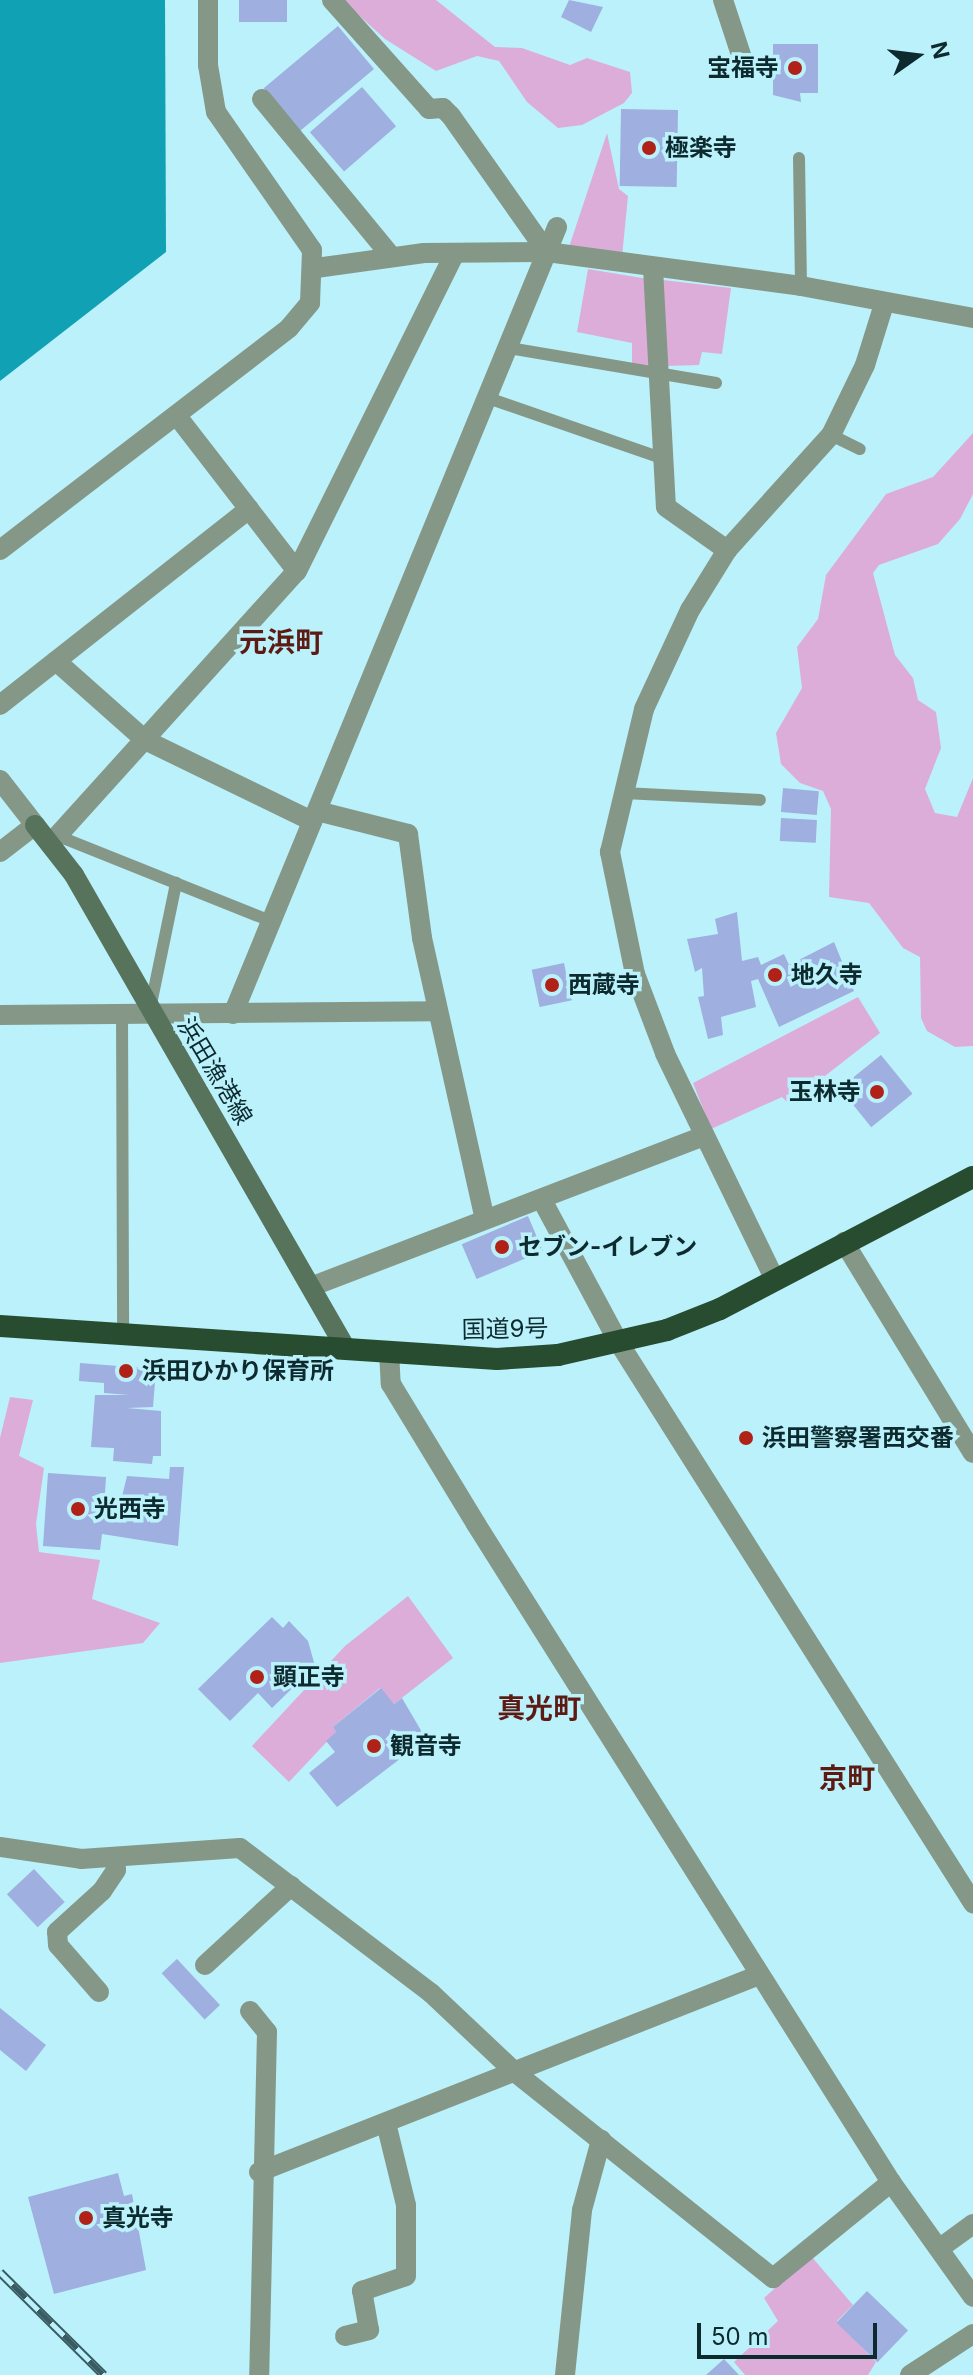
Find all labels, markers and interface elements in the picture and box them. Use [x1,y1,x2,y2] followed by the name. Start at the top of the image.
[877,16,957,96] north arrow
[926,39,955,61] text: N
[707,54,779,82] place label: 宝福寺
[786,59,804,77] marker: 宝福寺
[665,134,737,162] place label: 極楽寺
[640,139,658,157] marker: 極楽寺
[239,625,323,659] district label: 元浜町
[791,961,863,989] place label: 地久寺
[766,966,784,984] marker: 地久寺
[568,971,640,999] place label: 西蔵寺
[543,976,561,994] marker: 西蔵寺
[172,1012,258,1130] street label: 浜田漁港線
[789,1078,861,1106] place label: 玉林寺
[868,1083,886,1101] marker: 玉林寺
[518,1233,697,1261] place label: セブン-イレブン
[493,1238,511,1256] marker: セブン-イレブン
[461,1314,549,1344] street label: 国道9号
[142,1357,334,1385] place label: 浜田ひかり保育所
[117,1362,135,1380] marker: 浜田ひかり保育所
[762,1424,954,1452] place label: 浜田警察署西交番
[737,1429,755,1447] marker: 浜田警察署西交番
[94,1495,166,1523] place label: 光西寺
[69,1500,87,1518] marker: 光西寺
[273,1663,345,1691] place label: 顕正寺
[248,1668,266,1686] marker: 顕正寺
[497,1691,581,1725] district label: 真光町
[390,1732,462,1760] place label: 観音寺
[365,1737,383,1755] marker: 観音寺
[819,1761,875,1795] district label: 京町
[102,2204,174,2232] place label: 真光寺
[77,2209,95,2227] marker: 真光寺
[701,2307,881,2357] scale bar
[711,2322,769,2351] text: 50 m

